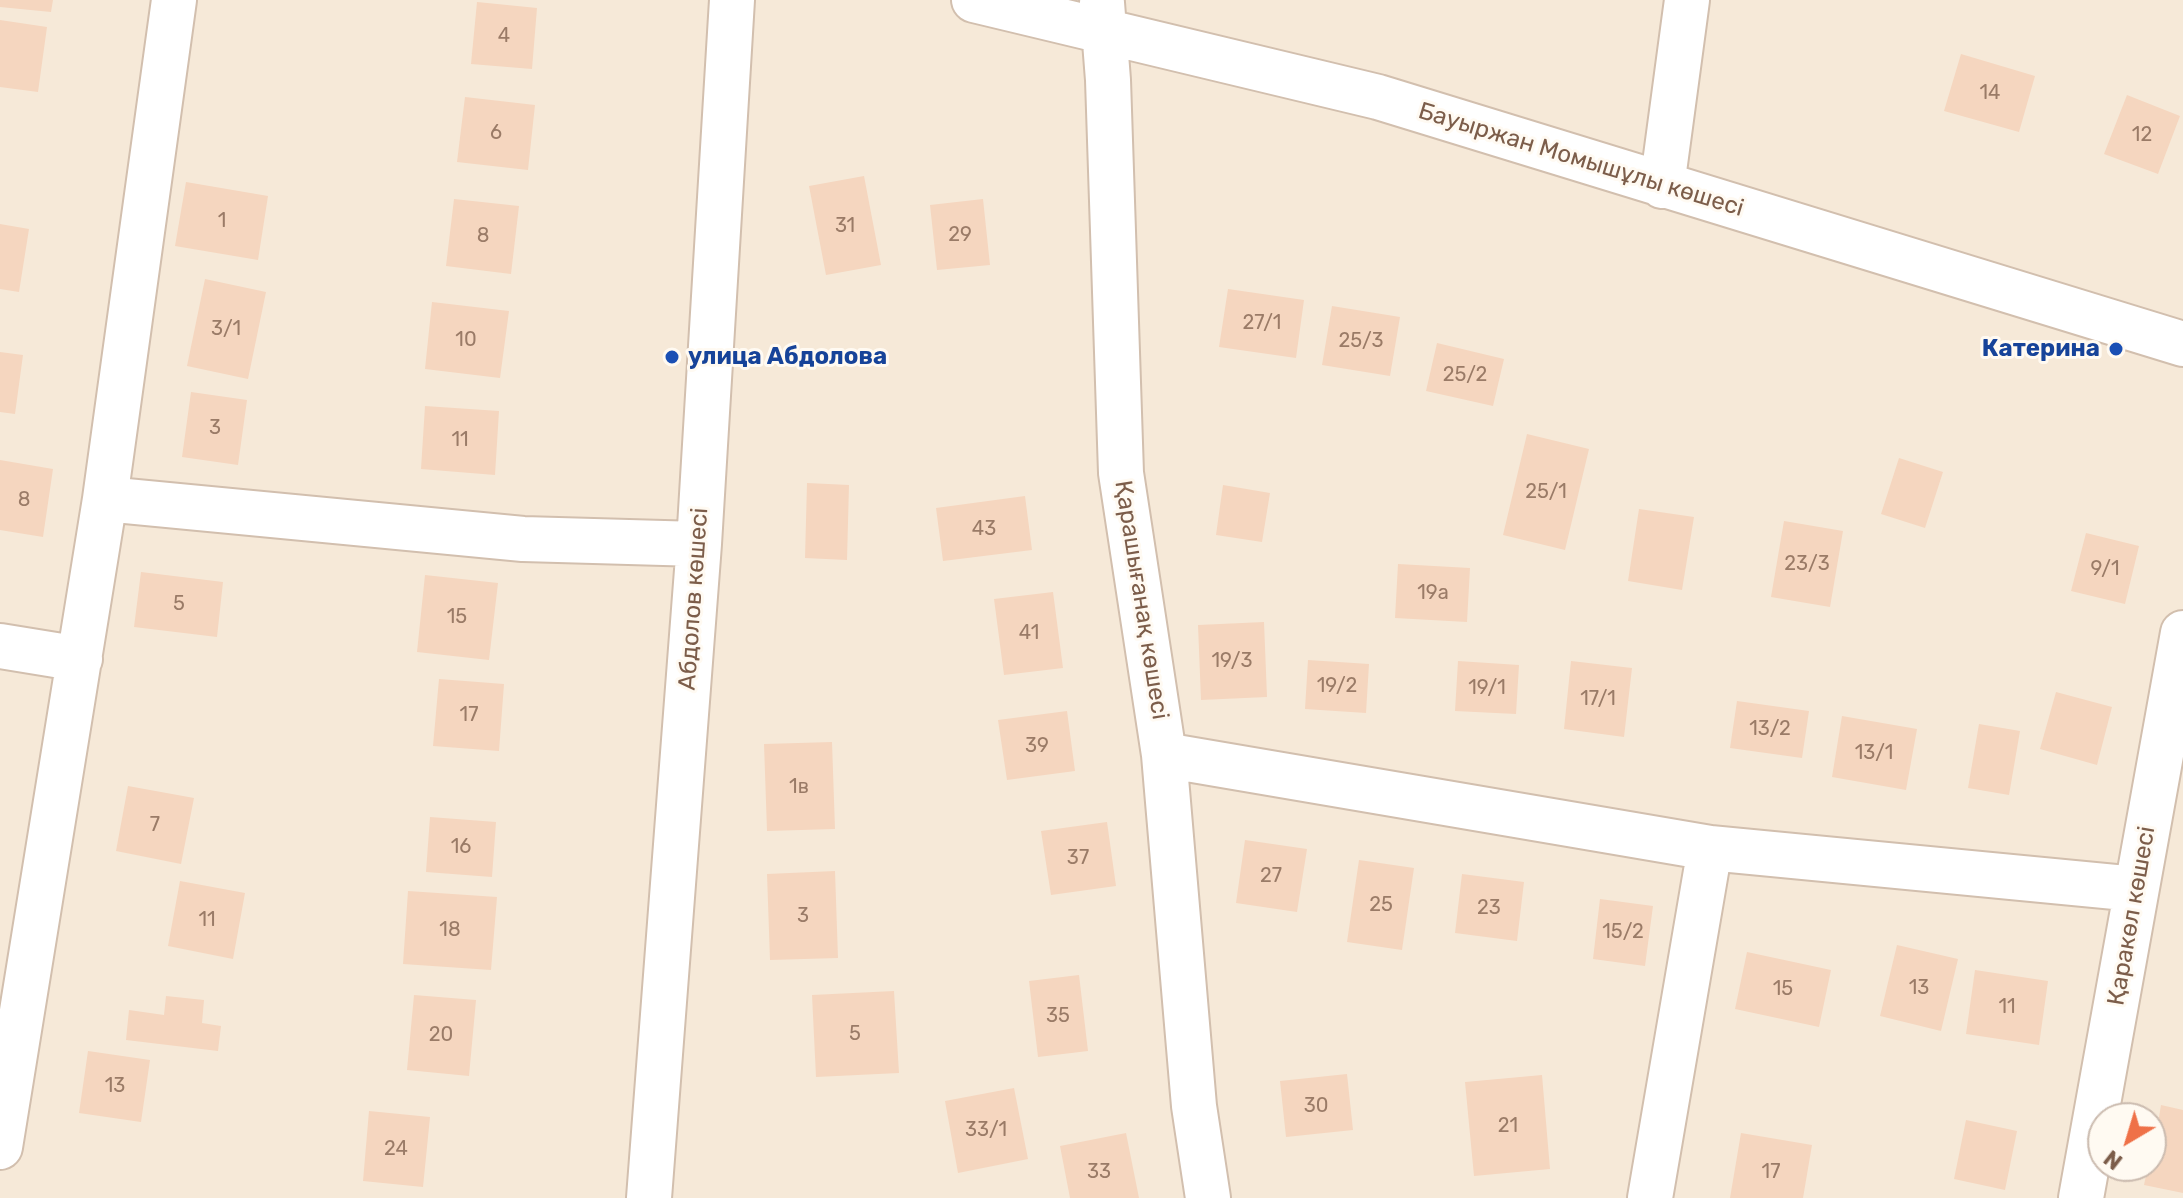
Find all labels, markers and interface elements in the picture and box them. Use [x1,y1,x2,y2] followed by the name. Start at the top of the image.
[498,24,510,48] house number: 4
[1980,81,2000,105] house number: 14
[1415,97,1747,223] street label: Бауыржан Момышұлы көшесі
[490,121,502,145] house number: 6
[2132,123,2152,147] house number: 12
[218,209,226,233] house number: 1
[835,214,855,238] house number: 31
[948,223,972,247] house number: 29
[477,224,489,248] house number: 8
[1243,311,1281,335] house number: 27/1
[211,317,241,341] house number: 3/1
[455,328,477,352] house number: 10
[1338,329,1384,353] house number: 25/3
[1982,335,2100,363] place label: Катерина
[2107,340,2125,358] marker: Катерина
[688,343,887,371] place label: улица Абдолова
[663,348,681,366] marker: улица Абдолова
[1443,363,1487,387] house number: 25/2
[209,416,221,440] house number: 3
[451,428,469,452] house number: 11
[1108,478,1174,722] street label: Қарашығанақ көшесі
[1525,480,1567,504] house number: 25/1
[18,488,30,512] house number: 8
[673,507,715,691] street label: Абдолов көшесі
[972,517,996,541] house number: 43
[1784,552,1830,576] house number: 23/3
[2091,557,2119,581] house number: 9/1
[1417,581,1449,605] house number: 19а
[173,592,185,616] house number: 5
[447,605,467,629] house number: 15
[1019,621,1039,645] house number: 41
[1211,649,1253,673] house number: 19/3
[1317,674,1357,698] house number: 19/2
[1468,676,1506,700] house number: 19/1
[1580,687,1616,711] house number: 17/1
[460,703,478,727] house number: 17
[1749,717,1791,741] house number: 13/2
[1025,734,1049,758] house number: 39
[1855,741,1893,765] house number: 13/1
[789,775,809,799] house number: 1в
[150,813,160,837] house number: 7
[2102,824,2162,1008] street label: Қаракөл көшесі
[451,835,471,859] house number: 16
[1067,846,1089,870] house number: 37
[1260,864,1282,888] house number: 27
[1369,893,1393,917] house number: 25
[1477,896,1501,920] house number: 23
[797,904,809,928] house number: 3
[198,908,216,932] house number: 11
[439,918,461,942] house number: 18
[1602,920,1644,944] house number: 15/2
[1909,976,1929,1000] house number: 13
[1773,977,1793,1001] house number: 15
[1998,995,2016,1019] house number: 11
[1046,1004,1070,1028] house number: 35
[849,1022,861,1046] house number: 5
[429,1023,453,1047] house number: 20
[105,1074,125,1098] house number: 13
[1304,1094,1328,1118] house number: 30
[2087,1102,2167,1182] north arrow
[1498,1114,1518,1138] house number: 21
[965,1118,1007,1142] house number: 33/1
[384,1137,408,1161] house number: 24
[2099,1144,2128,1175] text: N
[1087,1160,1111,1184] house number: 33
[1762,1160,1780,1184] house number: 17

